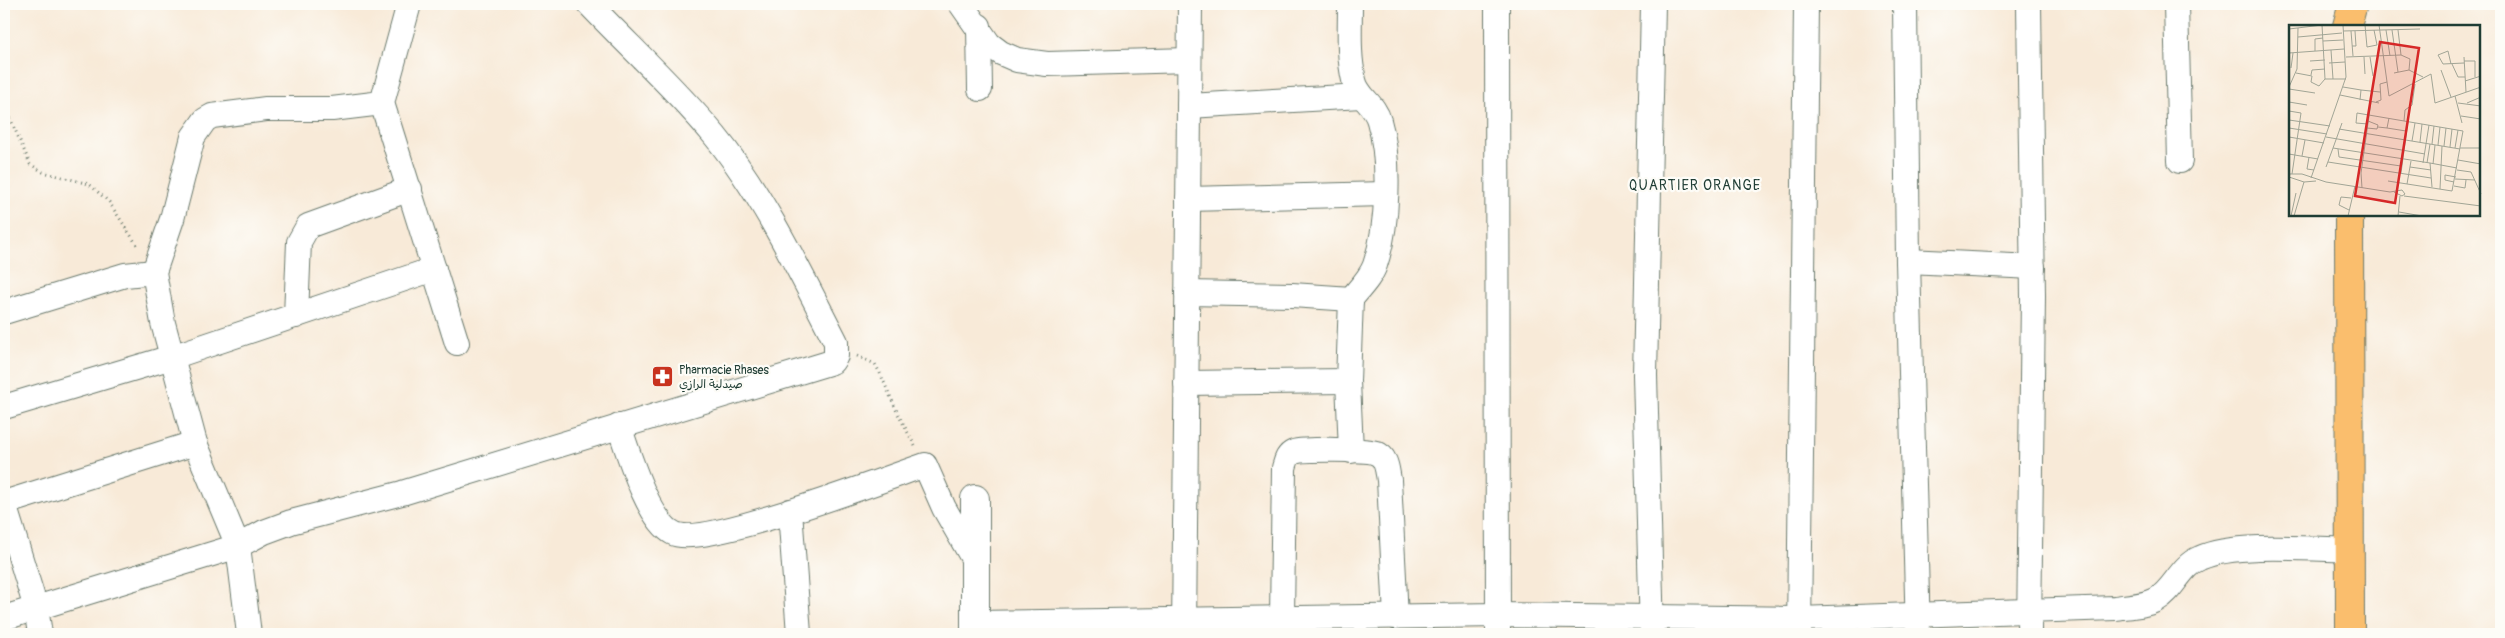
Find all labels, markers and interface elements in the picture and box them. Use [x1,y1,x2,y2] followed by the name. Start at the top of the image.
[2289,25,2480,216] inset map
[1629,177,1761,194] district label: QUARTIER ORANGE
[679,363,770,393] place label: Pharmacie Rhases صيدلية الرازي
[651,365,675,389] pharmacy icon: Pharmacie Rhases صيدلية الرازي

